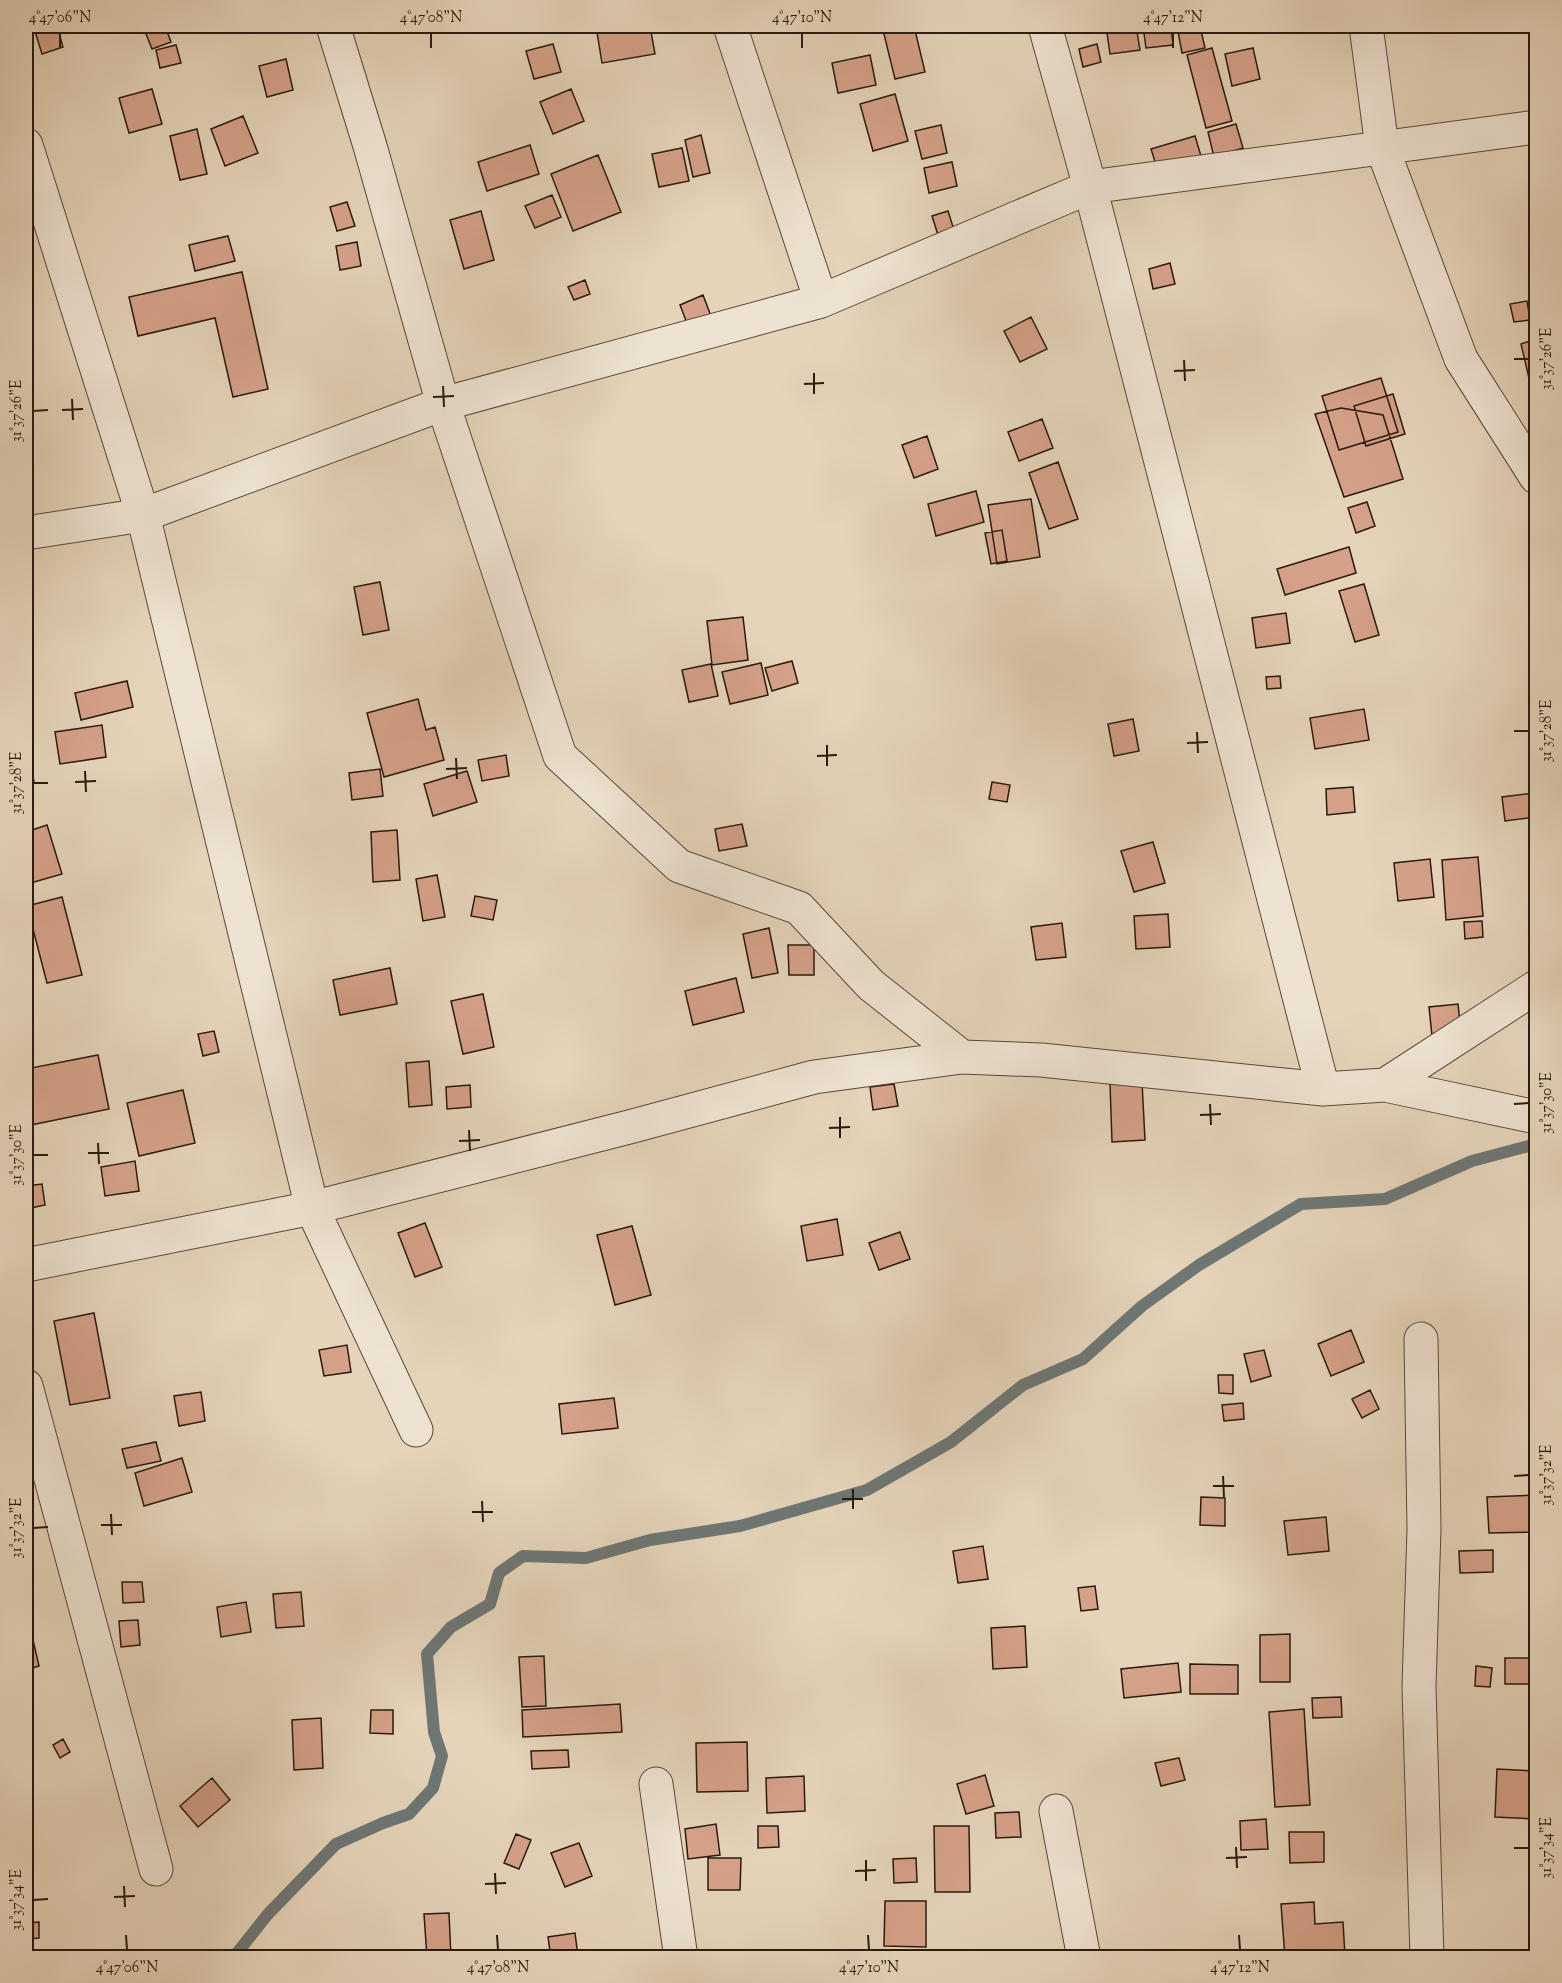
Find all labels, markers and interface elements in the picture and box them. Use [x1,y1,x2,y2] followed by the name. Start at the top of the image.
[29,8,91,29] text: 4°47'06"N
[400,8,462,29] text: 4°47'08"N
[772,8,832,29] text: 4°47'10"N
[1143,8,1203,29] text: 4°47'12"N
[1537,328,1558,390] text: 31°37'26"E
[7,380,28,442] text: 31°37'26"E
[1537,700,1558,762] text: 31°37'28"E
[7,752,28,814] text: 31°37'28"E
[1537,1072,1558,1134] text: 31°37'30"E
[7,1124,28,1186] text: 31°37'30"E
[1537,1445,1558,1505] text: 31°37'32"E
[7,1498,28,1558] text: 31°37'32"E
[1537,1817,1558,1879] text: 31°37'34"E
[7,1869,28,1931] text: 31°37'34"E
[96,1958,158,1979] text: 4°47'06"N
[467,1958,529,1979] text: 4°47'08"N
[839,1958,899,1979] text: 4°47'10"N
[1210,1958,1270,1979] text: 4°47'12"N

